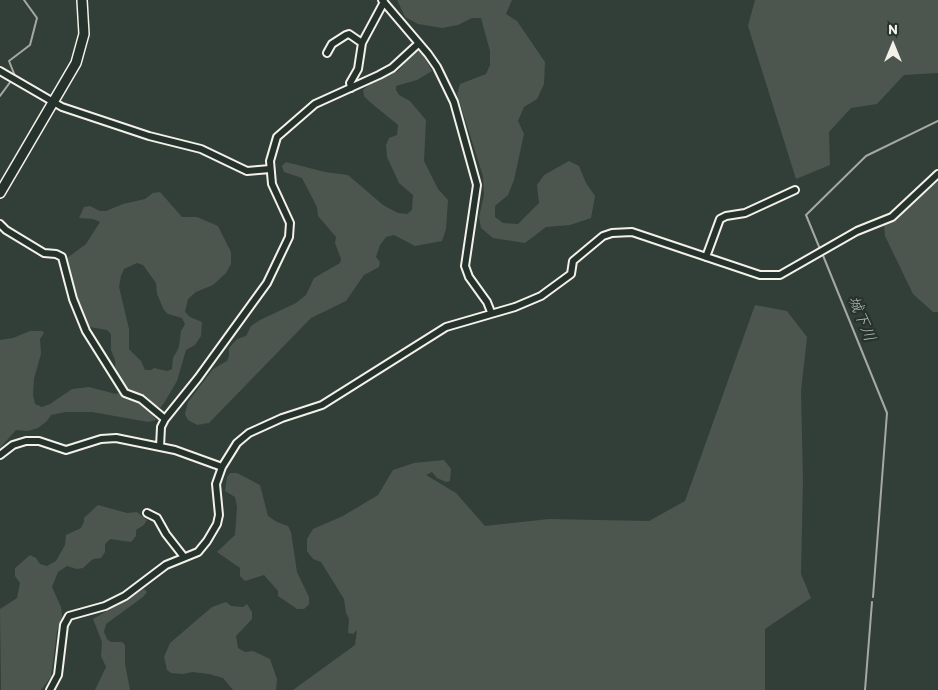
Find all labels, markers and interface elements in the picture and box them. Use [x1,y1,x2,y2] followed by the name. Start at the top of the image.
[868,20,918,70] north arrow
[888,21,898,38] text: N
[843,293,879,345] water label: 城下川

